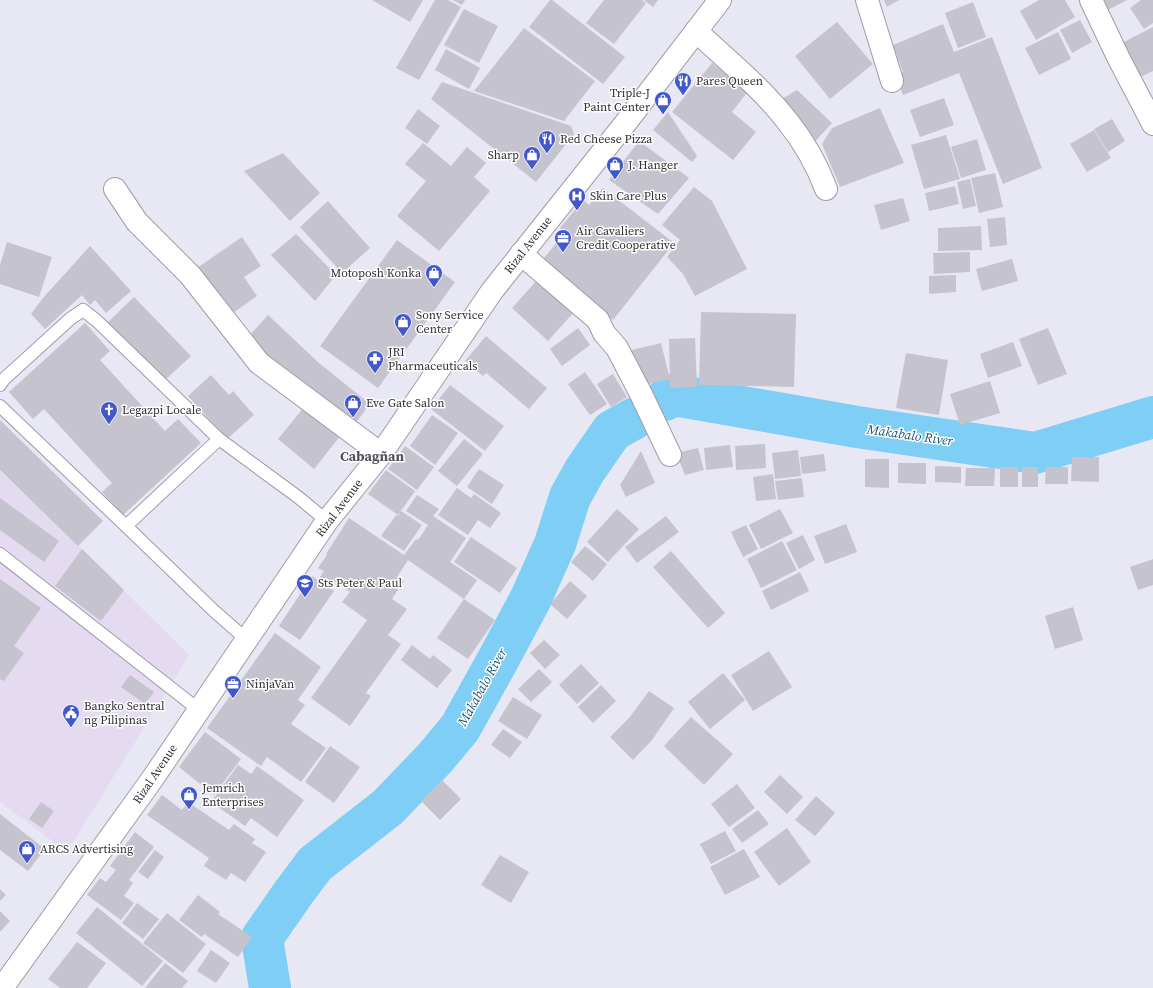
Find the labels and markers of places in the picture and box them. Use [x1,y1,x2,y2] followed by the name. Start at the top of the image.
[673,71,693,96] restaurant icon: Pares Queen
[696,73,763,89] place label: Pares Queen
[583,85,651,115] place label: Triple-J Paint Center
[653,90,673,115] shop icon: Triple-J Paint Center
[537,129,557,154] restaurant icon: Red Cheese Pizza
[560,131,653,147] place label: Red Cheese Pizza
[522,145,542,170] shop icon: Sharp
[488,147,519,163] place label: Sharp
[605,155,625,180] shop icon: J. Hanger
[627,157,678,173] place label: J. Hanger
[567,186,587,211] hospital icon: Skin Care Plus
[590,188,666,204] place label: Skin Care Plus
[576,223,676,253] place label: Air Cavaliers Credit Cooperative
[553,228,573,253] office icon: Air Cavaliers Credit Cooperative
[424,263,444,288] shop icon: Motoposh Konka
[331,265,422,281] place label: Motoposh Konka
[416,307,484,337] place label: Sony Service Center
[393,312,413,337] shop icon: Sony Service Center
[387,344,478,374] place label: JRI Pharmaceuticals
[365,349,385,374] pharmacy icon: JRI Pharmaceuticals
[343,393,363,418] shop icon: Eve Gate Salon
[366,395,445,411] place label: Eve Gate Salon
[99,400,119,425] church icon: Legazpi Locale
[122,402,201,418] place label: Legazpi Locale
[295,573,315,598] school or university icon: Sts Peter & Paul
[318,575,402,591] place label: Sts Peter & Paul
[223,674,243,699] office icon: NinjaVan
[246,676,294,692] place label: NinjaVan
[84,698,165,728] place label: Bangko Sentral ng Pilipinas
[61,703,81,728] public building icon: Bangko Sentral ng Pilipinas
[201,780,264,810] place label: Jemrich Enterprises
[179,785,199,810] shop icon: Jemrich Enterprises
[17,839,37,864] shop icon: ARCS Advertising
[40,841,133,857] place label: ARCS Advertising

